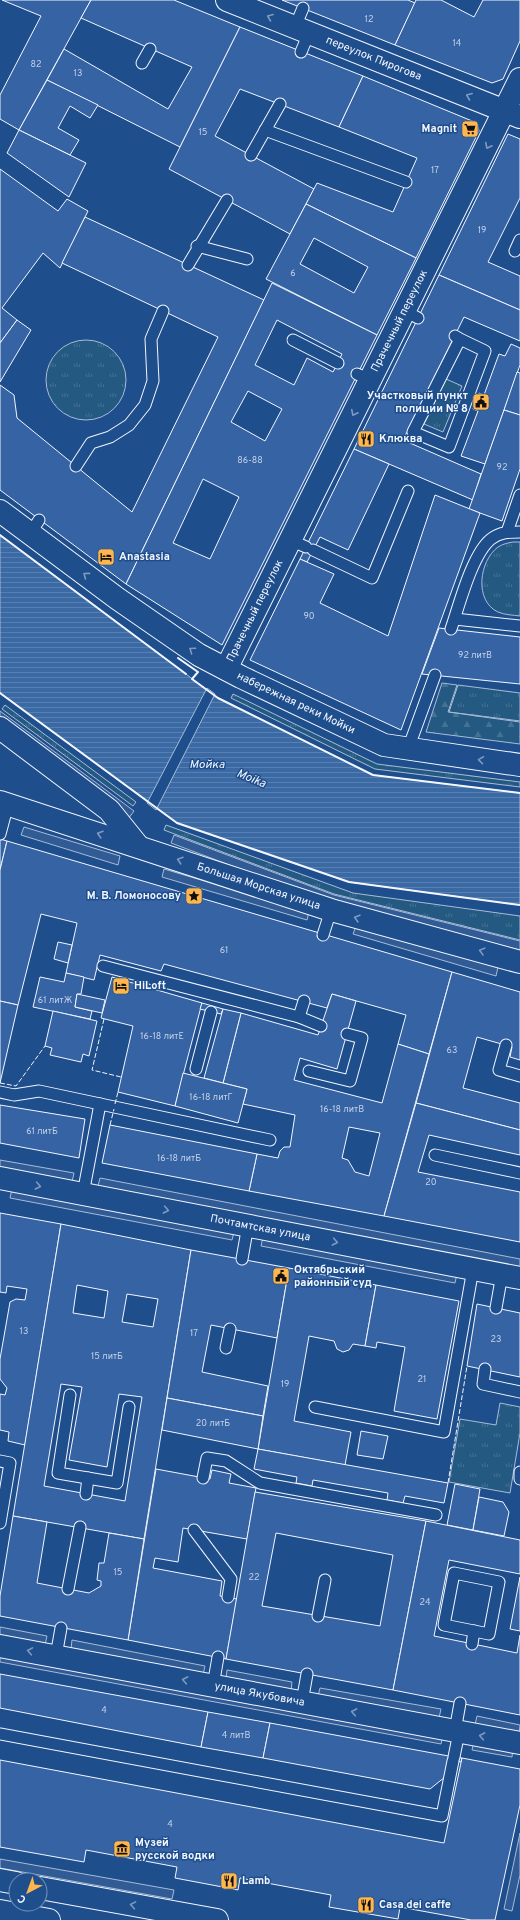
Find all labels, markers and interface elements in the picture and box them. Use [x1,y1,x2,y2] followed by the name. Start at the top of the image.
[267,14,274,22] one-way arrow
[365,14,373,25] house number: 12
[324,33,424,84] street label: переулок Пирогова
[453,38,462,49] house number: 14
[31,59,41,70] house number: 82
[74,68,82,79] house number: 13
[465,93,472,101] one-way arrow
[460,119,480,139] supermarket icon: Magnit
[422,122,457,136] place label: Magnit
[199,127,207,138] house number: 15
[485,142,493,149] one-way arrow
[431,165,439,176] house number: 17
[478,225,486,236] house number: 19
[368,267,431,374] street label: Прачечный переулок
[290,268,296,279] house number: 6
[367,389,468,416] place label: Участковый пункт полиции № 8
[471,392,491,412] public building icon: Участковый пункт полиции № 8
[351,408,359,416] one-way arrow
[356,429,376,449] restaurant icon: Клюква
[379,432,422,446] place label: Клюква
[237,455,263,466] house number: 86-88
[497,462,507,473] house number: 92
[96,547,116,567] hotel icon: Anastasia
[119,550,170,564] place label: Anastasia
[224,557,286,664] street label: Прачечный переулок
[83,573,90,580] one-way arrow
[303,611,315,622] house number: 90
[189,647,196,655] one-way arrow
[458,650,492,661] house number: 92 литВ
[234,669,357,737] street label: набережная реки Мойки
[478,756,484,765] one-way arrow
[189,757,225,773] water label: Мойка
[234,766,269,792] water label: Moika
[97,830,104,839] one-way arrow
[177,856,184,865] one-way arrow
[195,860,322,913] street label: Большая Морская улица
[184,886,204,906] place icon: М. В. Ломоносову
[87,889,181,903] place label: М. В. Ломоносову
[354,914,361,923] one-way arrow
[220,945,228,956] house number: 61
[479,948,486,956] one-way arrow
[111,976,131,996] hotel icon: HiLoft
[134,979,166,993] place label: HiLoft
[38,995,73,1006] house number: 61 литЖ
[140,1031,184,1042] house number: 16-18 литЕ
[447,1045,457,1056] house number: 63
[189,1092,233,1103] house number: 16-18 литГ
[320,1104,364,1115] house number: 16-18 литВ
[26,1126,58,1137] house number: 61 литБ
[157,1153,201,1164] house number: 16-18 литБ
[425,1177,437,1188] house number: 20
[35,1181,41,1189] one-way arrow
[163,1205,169,1214] one-way arrow
[209,1212,312,1245] street label: Почтамтская улица
[332,1238,338,1246] one-way arrow
[294,1263,372,1290] place label: Октябрьский районный суд
[271,1266,291,1286] public building icon: Октябрьский районный суд
[20,1326,28,1337] house number: 13
[190,1328,198,1339] house number: 17
[491,1334,501,1345] house number: 23
[91,1351,123,1362] house number: 15 литБ
[418,1374,426,1385] house number: 21
[281,1379,289,1390] house number: 19
[196,1418,230,1429] house number: 20 литБ
[114,1567,122,1578] house number: 15
[248,1572,260,1583] house number: 22
[419,1597,431,1608] house number: 24
[26,1647,33,1656] one-way arrow
[182,1677,188,1685] one-way arrow
[213,1679,306,1710] street label: улица Якубовича
[101,1705,107,1716] house number: 4
[351,1708,357,1717] one-way arrow
[222,1730,250,1741] house number: 4 литВ
[479,1732,485,1741] one-way arrow
[167,1819,173,1830] house number: 4
[135,1836,215,1863] place label: Музей русской водки
[112,1839,132,1859] museum icon: Музей русской водки
[219,1871,239,1891] restaurant icon: Lamb
[8,1872,48,1912] north arrow
[242,1874,270,1888] place label: Lamb
[15,1891,29,1906] text: С
[356,1895,376,1915] restaurant icon: Casa dei caffe
[379,1898,451,1912] place label: Casa dei caffe
[130,1901,137,1909] one-way arrow

